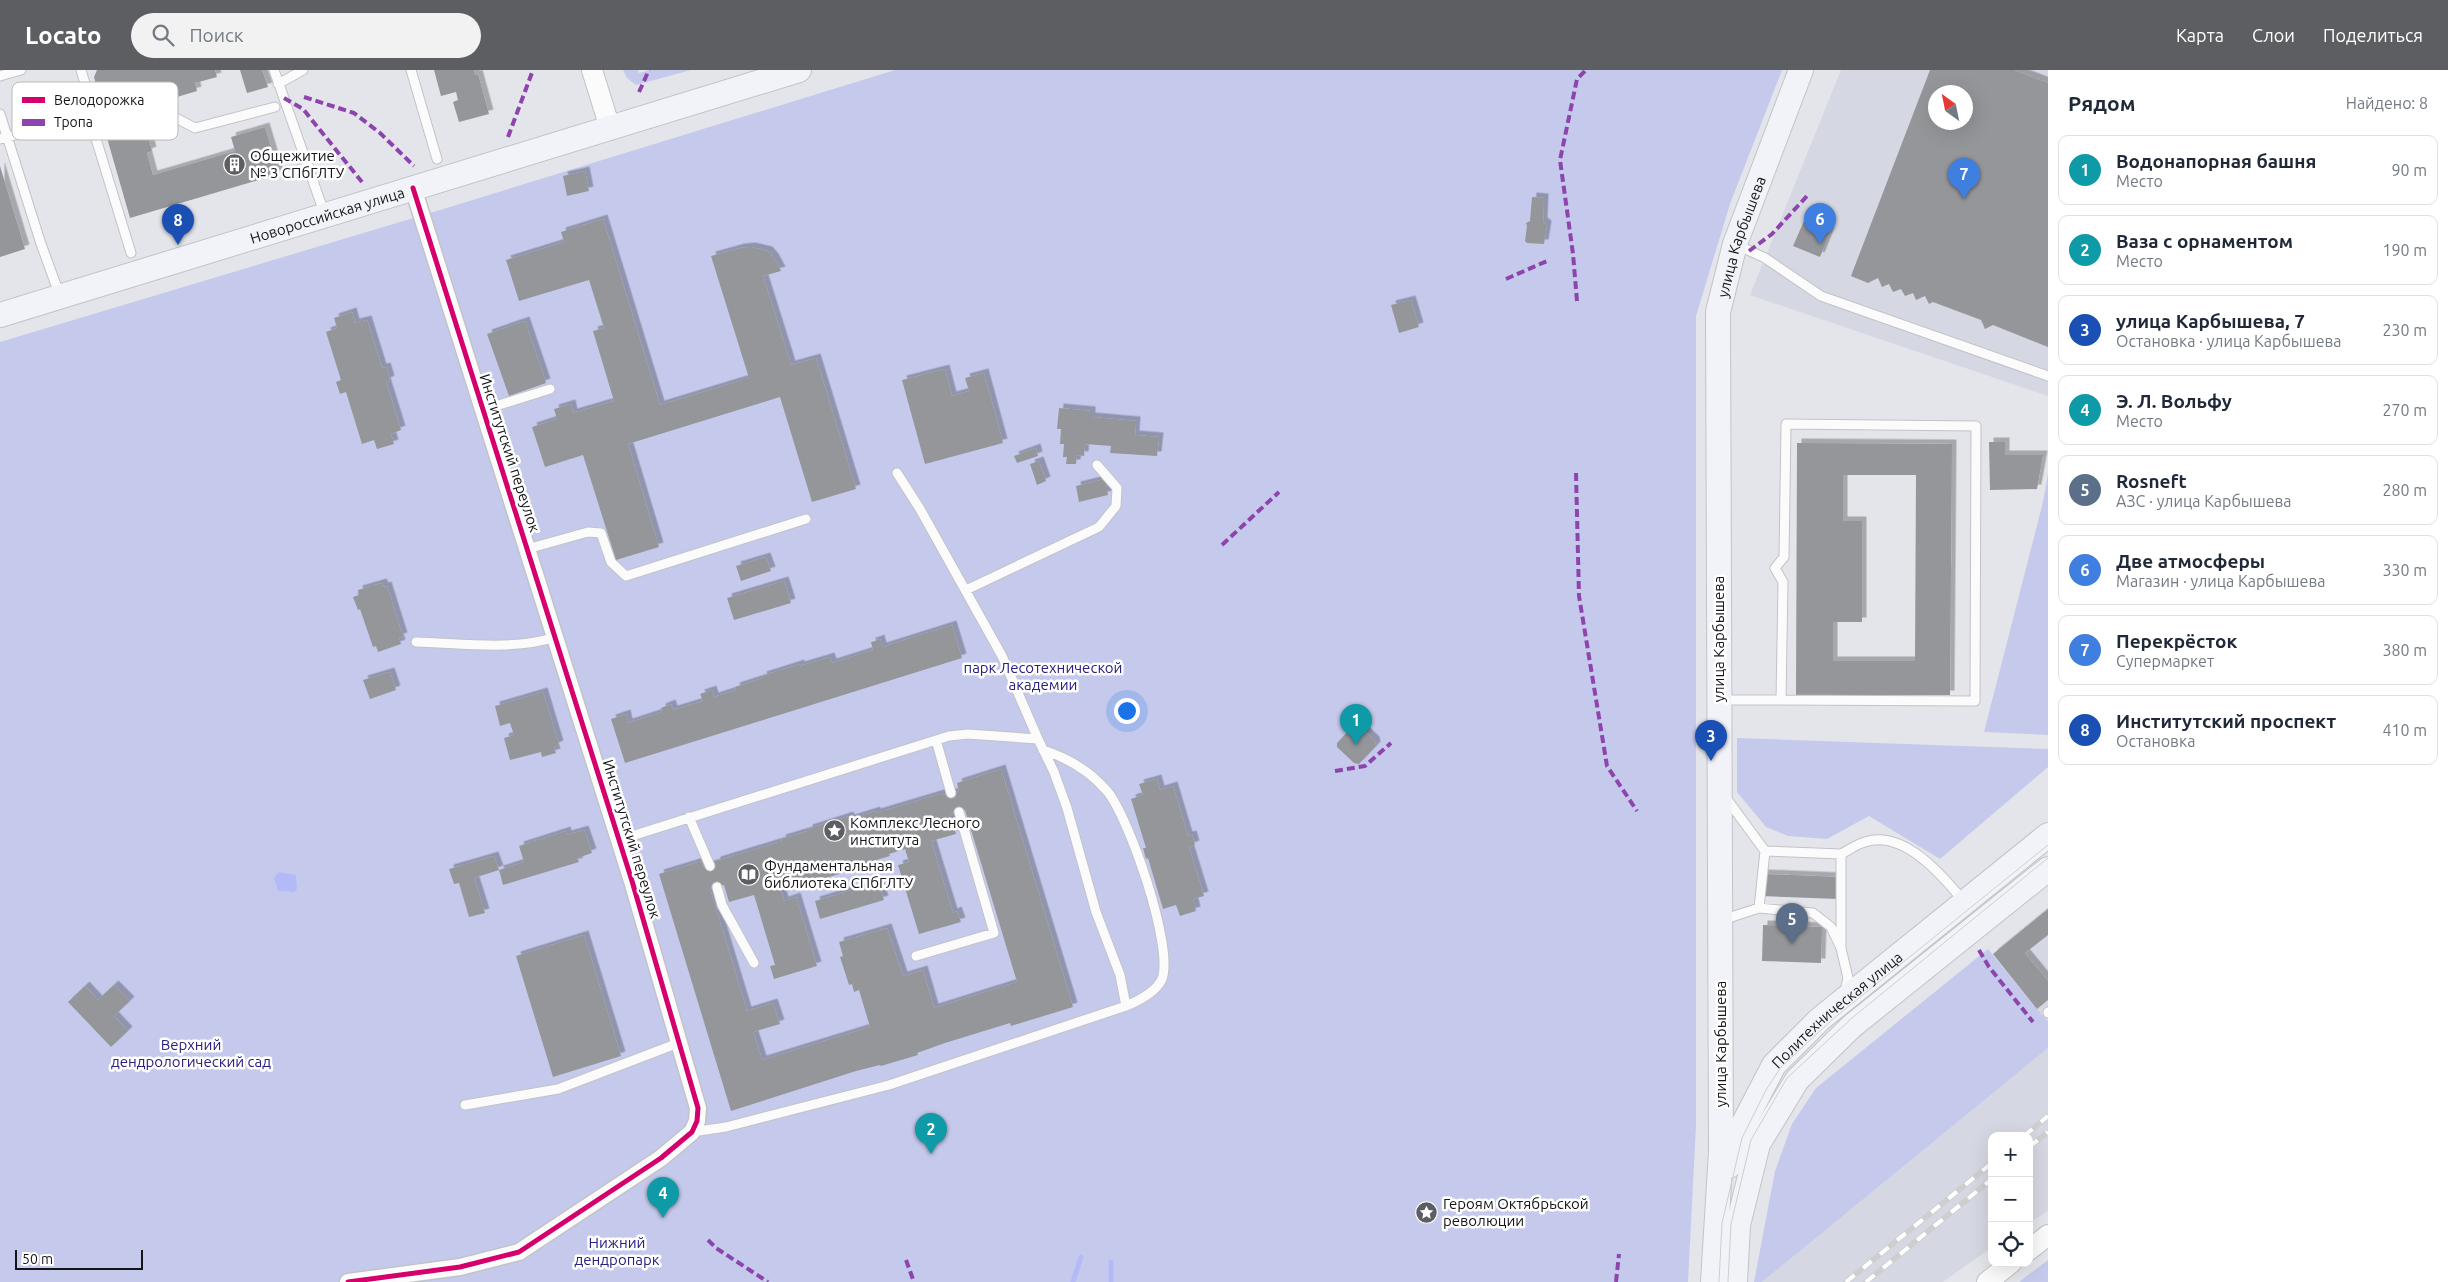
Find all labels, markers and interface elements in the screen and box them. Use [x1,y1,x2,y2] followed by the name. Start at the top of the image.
[131,13,481,58] search box
[149,21,177,49] icon: search
[25,22,101,49] text: Locato
[189,24,244,46] text: Поиск
[2176,25,2224,45] text: Карта
[2252,25,2295,45] text: Слои
[2323,25,2423,45] text: Поделиться
[12,82,178,140] legend
[1928,85,1973,130] north arrow
[2068,91,2136,115] text: Рядом
[54,92,144,108] text: Велодорожка
[2346,94,2428,112] text: Найдено: 8
[54,114,93,130] text: Тропа
[250,147,345,181] place label: Общежитие № 3 СПбГЛТУ
[2116,150,2316,172] text: Водонапорная башня
[222,152,246,176] building icon: Общежитие № 3 СПбГЛТУ
[1948,158,1980,199] pin: 7
[2080,161,2090,179] text: 1
[2391,161,2427,179] text: 90 m
[2116,172,2163,190] text: Место
[1714,174,1768,299] street label: улица Карбышева
[248,183,406,246] street label: Новороссийская улица
[1804,203,1836,244] pin: 6
[162,204,194,245] pin: 8
[2116,230,2293,252] text: Ваза с орнаментом
[2080,241,2090,259] text: 2
[2382,241,2427,259] text: 190 m
[2116,252,2163,270] text: Место
[2116,310,2305,332] text: улица Карбышева, 7
[2080,321,2090,339] text: 3
[2382,321,2427,339] text: 230 m
[2116,332,2342,350] text: Остановка · улица Карбышева
[476,372,544,535] street label: Институтский переулок
[2116,390,2232,412] text: Э. Л. Вольфу
[2080,401,2090,419] text: 4
[2382,401,2427,419] text: 270 m
[2116,412,2163,430] text: Место
[2116,470,2187,492] text: Rosneft
[2080,481,2090,499] text: 5
[2382,481,2427,499] text: 280 m
[2116,492,2292,510] text: АЗС · улица Карбышева
[2116,550,2265,572] text: Две атмосферы
[2080,561,2090,579] text: 6
[2382,561,2427,579] text: 330 m
[2116,572,2325,590] text: Магазин · улица Карбышева
[1710,576,1727,702] street label: улица Карбышева
[2116,630,2237,652] text: Перекрёсток
[2080,641,2090,659] text: 7
[2382,641,2427,659] text: 380 m
[2116,652,2214,670] text: Супермаркет
[964,659,1122,693] park label: парк Лесотехнической академии
[1114,698,1140,724] your location
[1340,704,1372,745] pin: 1
[2116,710,2336,732] text: Институтский проспект
[1695,720,1727,761] pin: 3
[2080,721,2090,739] text: 8
[2382,721,2427,739] text: 410 m
[2116,732,2195,750] text: Остановка
[600,757,664,921] street label: Институтский переулок
[850,814,980,848] place label: Комплекс Лесного института
[822,819,846,843] place icon: Комплекс Лесного института
[764,857,914,891] place label: Фундаментальная библиотека СПбГЛТУ
[736,862,760,886] library icon: Фундаментальная библиотека СПбГЛТУ
[1776,903,1808,944] pin: 5
[1768,948,1905,1071] street label: Политехническая улица
[1712,981,1729,1107] street label: улица Карбышева
[111,1036,271,1070] park label: Верхний дендрологический сад
[915,1113,947,1154] pin: 2
[1988,1132,2033,1267] map controls
[1988,1132,2033,1177] button: +
[647,1177,679,1218] pin: 4
[1988,1177,2033,1222] button: −
[1443,1195,1589,1229] place label: Героям Октябрьской революции
[1415,1200,1439,1224] place icon: Героям Октябрьской революции
[1988,1222,2033,1267] button: locate
[575,1234,660,1268] park label: Нижний дендропарк
[15,1247,142,1270] scale bar
[22,1251,53,1267] text: 50 m

